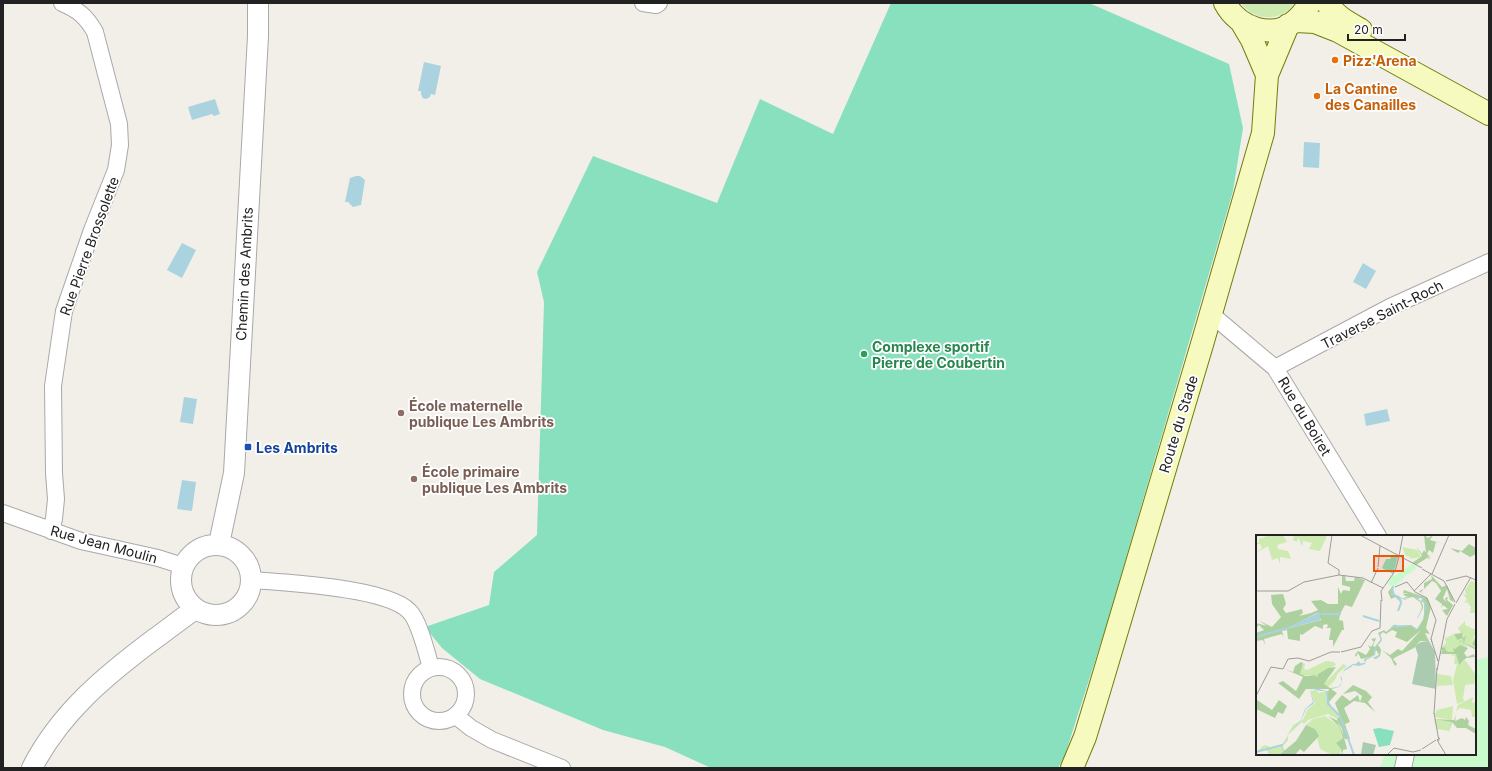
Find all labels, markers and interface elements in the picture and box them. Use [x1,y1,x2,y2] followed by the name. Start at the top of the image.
[1348,16,1405,42] scale bar
[1354,22,1383,37] text: 20 m
[1343,52,1417,69] place label: Pizz'Arena
[1330,55,1340,65] marker: Pizz'Arena
[1325,80,1416,113] place label: La Cantine des Canailles
[1312,91,1322,101] marker: La Cantine des Canailles
[56,174,122,318] street label: Rue Pierre Brossolette
[232,207,256,341] street label: Chemin des Ambrits
[1318,276,1446,352] street label: Traverse Saint-Roch
[872,338,1005,371] place label: Complexe sportif Pierre de Coubertin
[859,349,869,359] marker: Complexe sportif Pierre de Coubertin
[1155,373,1201,475] street label: Route du Stade
[1275,374,1335,459] street label: Rue du Boiret
[409,396,554,430] place label: École maternelle publique Les Ambrits
[396,408,406,418] marker: École maternelle publique Les Ambrits
[256,439,338,456] place label: Les Ambrits
[243,442,253,452] marker: Les Ambrits
[422,462,567,496] place label: École primaire publique Les Ambrits
[409,474,419,484] marker: École primaire publique Les Ambrits
[49,522,159,566] street label: Rue Jean Moulin
[1256,535,1476,755] inset map

